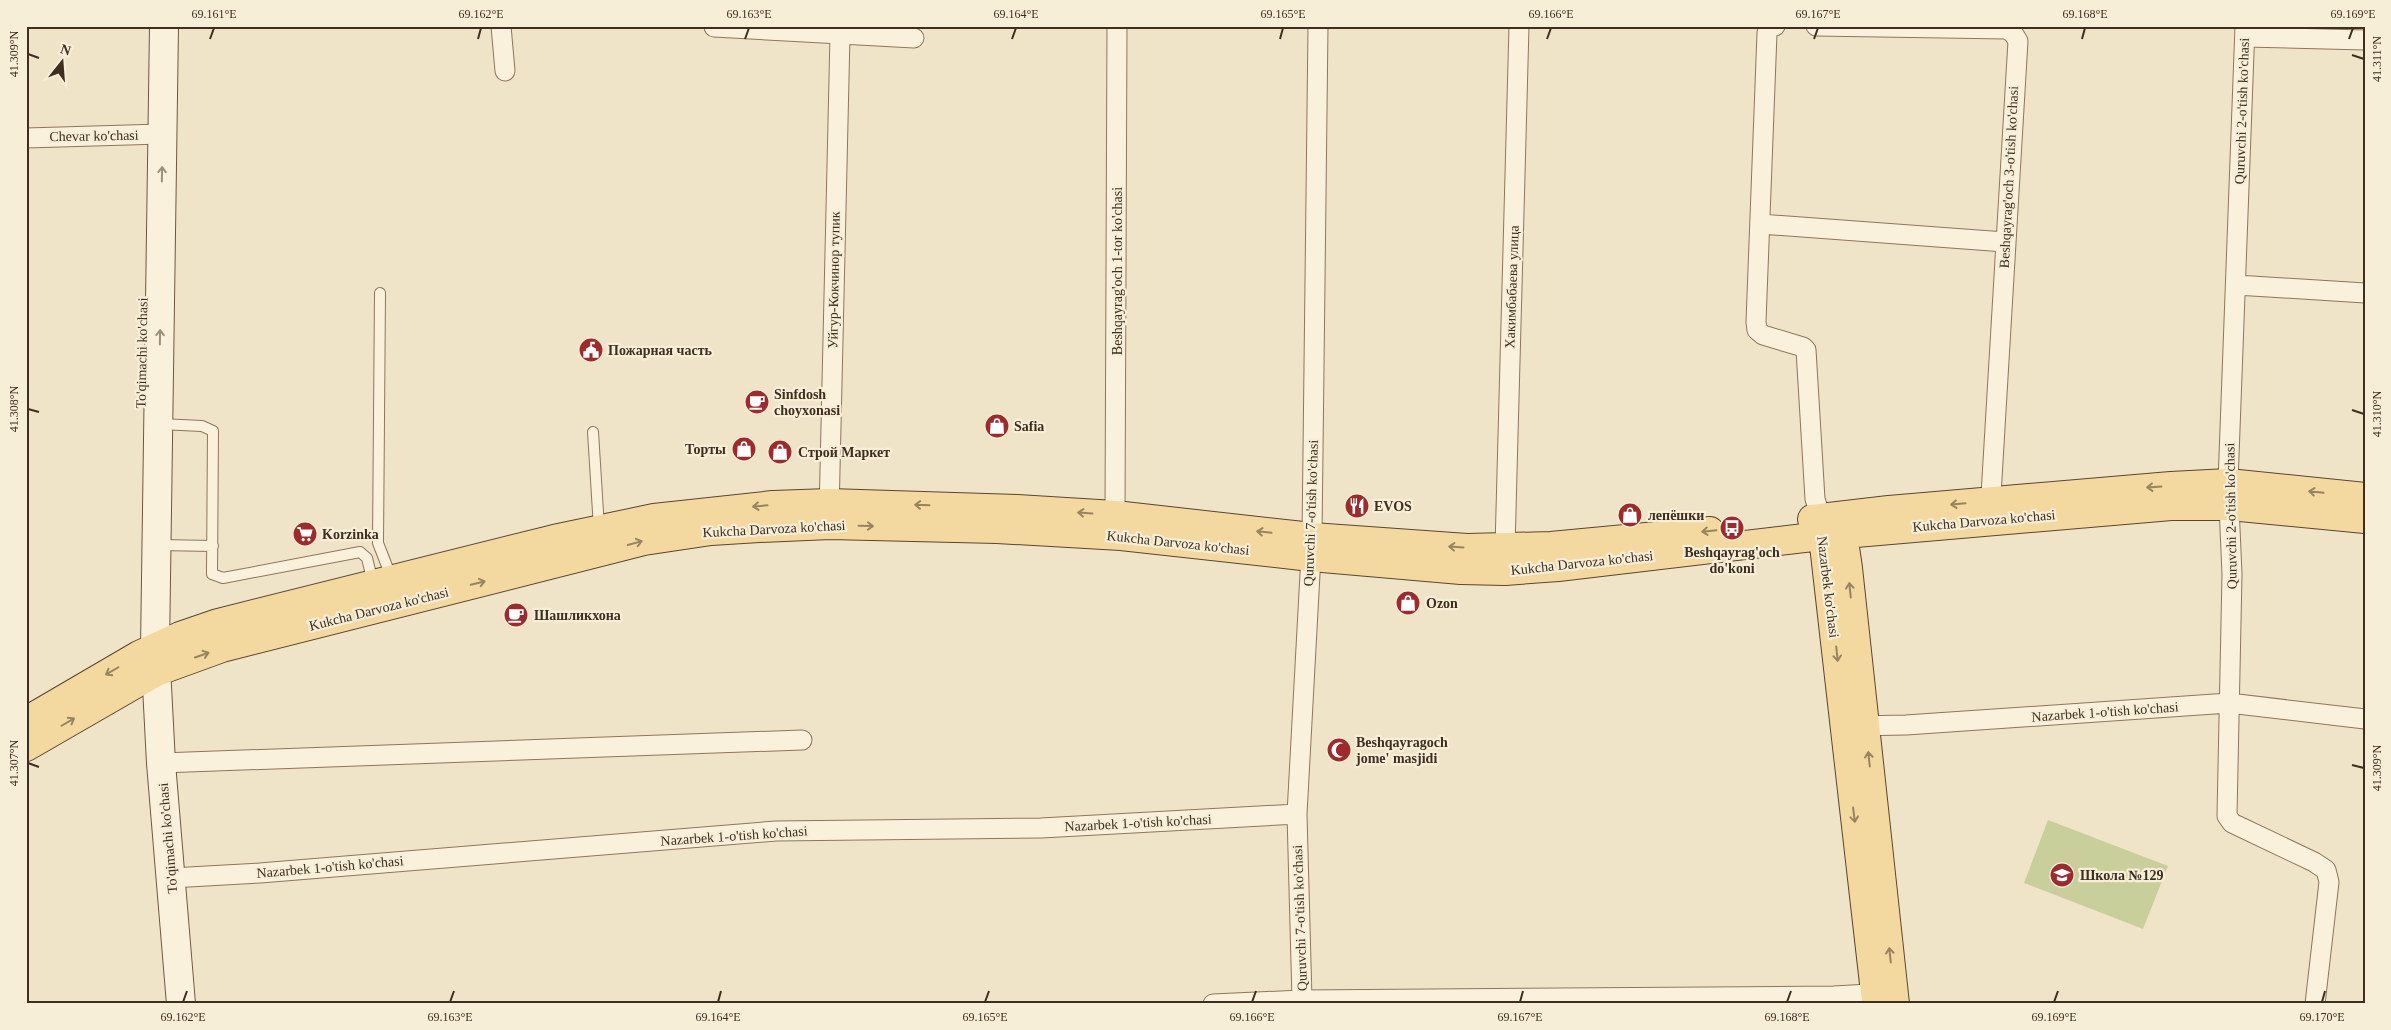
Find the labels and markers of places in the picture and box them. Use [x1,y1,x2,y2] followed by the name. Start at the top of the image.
[578,337,604,363] public building icon: Пожарная часть
[608,343,713,358] place label: Пожарная часть
[774,387,840,418] place label: Sinfdosh choyxonasi
[744,389,770,415] cafe icon: Sinfdosh choyxonasi
[984,413,1010,439] shop icon: Safia
[1014,419,1044,434] place label: Safia
[731,436,757,462] shop icon: Торты
[767,439,793,465] shop icon: Строй Маркет
[685,442,726,457] place label: Торты
[798,445,890,460] place label: Строй Маркет
[1344,493,1370,519] restaurant icon: EVOS
[1374,499,1412,514] place label: EVOS
[1617,502,1643,528] shop icon: лепёшки
[1648,508,1704,523] place label: лепёшки
[1719,515,1745,541] bus stop icon: Beshqayrag'och do'koni
[292,521,318,547] supermarket icon: Korzinka
[322,527,379,542] place label: Korzinka
[1684,545,1780,576] place label: Beshqayrag'och do'koni
[1395,590,1421,616] shop icon: Ozon
[1426,596,1458,611] place label: Ozon
[503,602,529,628] cafe icon: Шашликхона
[534,608,621,623] place label: Шашликхона
[1355,735,1448,766] place label: Beshqayragoch jome' masjidi
[1326,737,1352,763] mosque icon: Beshqayragoch jome' masjidi
[2049,862,2075,888] school or university icon: Школа №129
[2080,868,2164,883] place label: Школа №129

